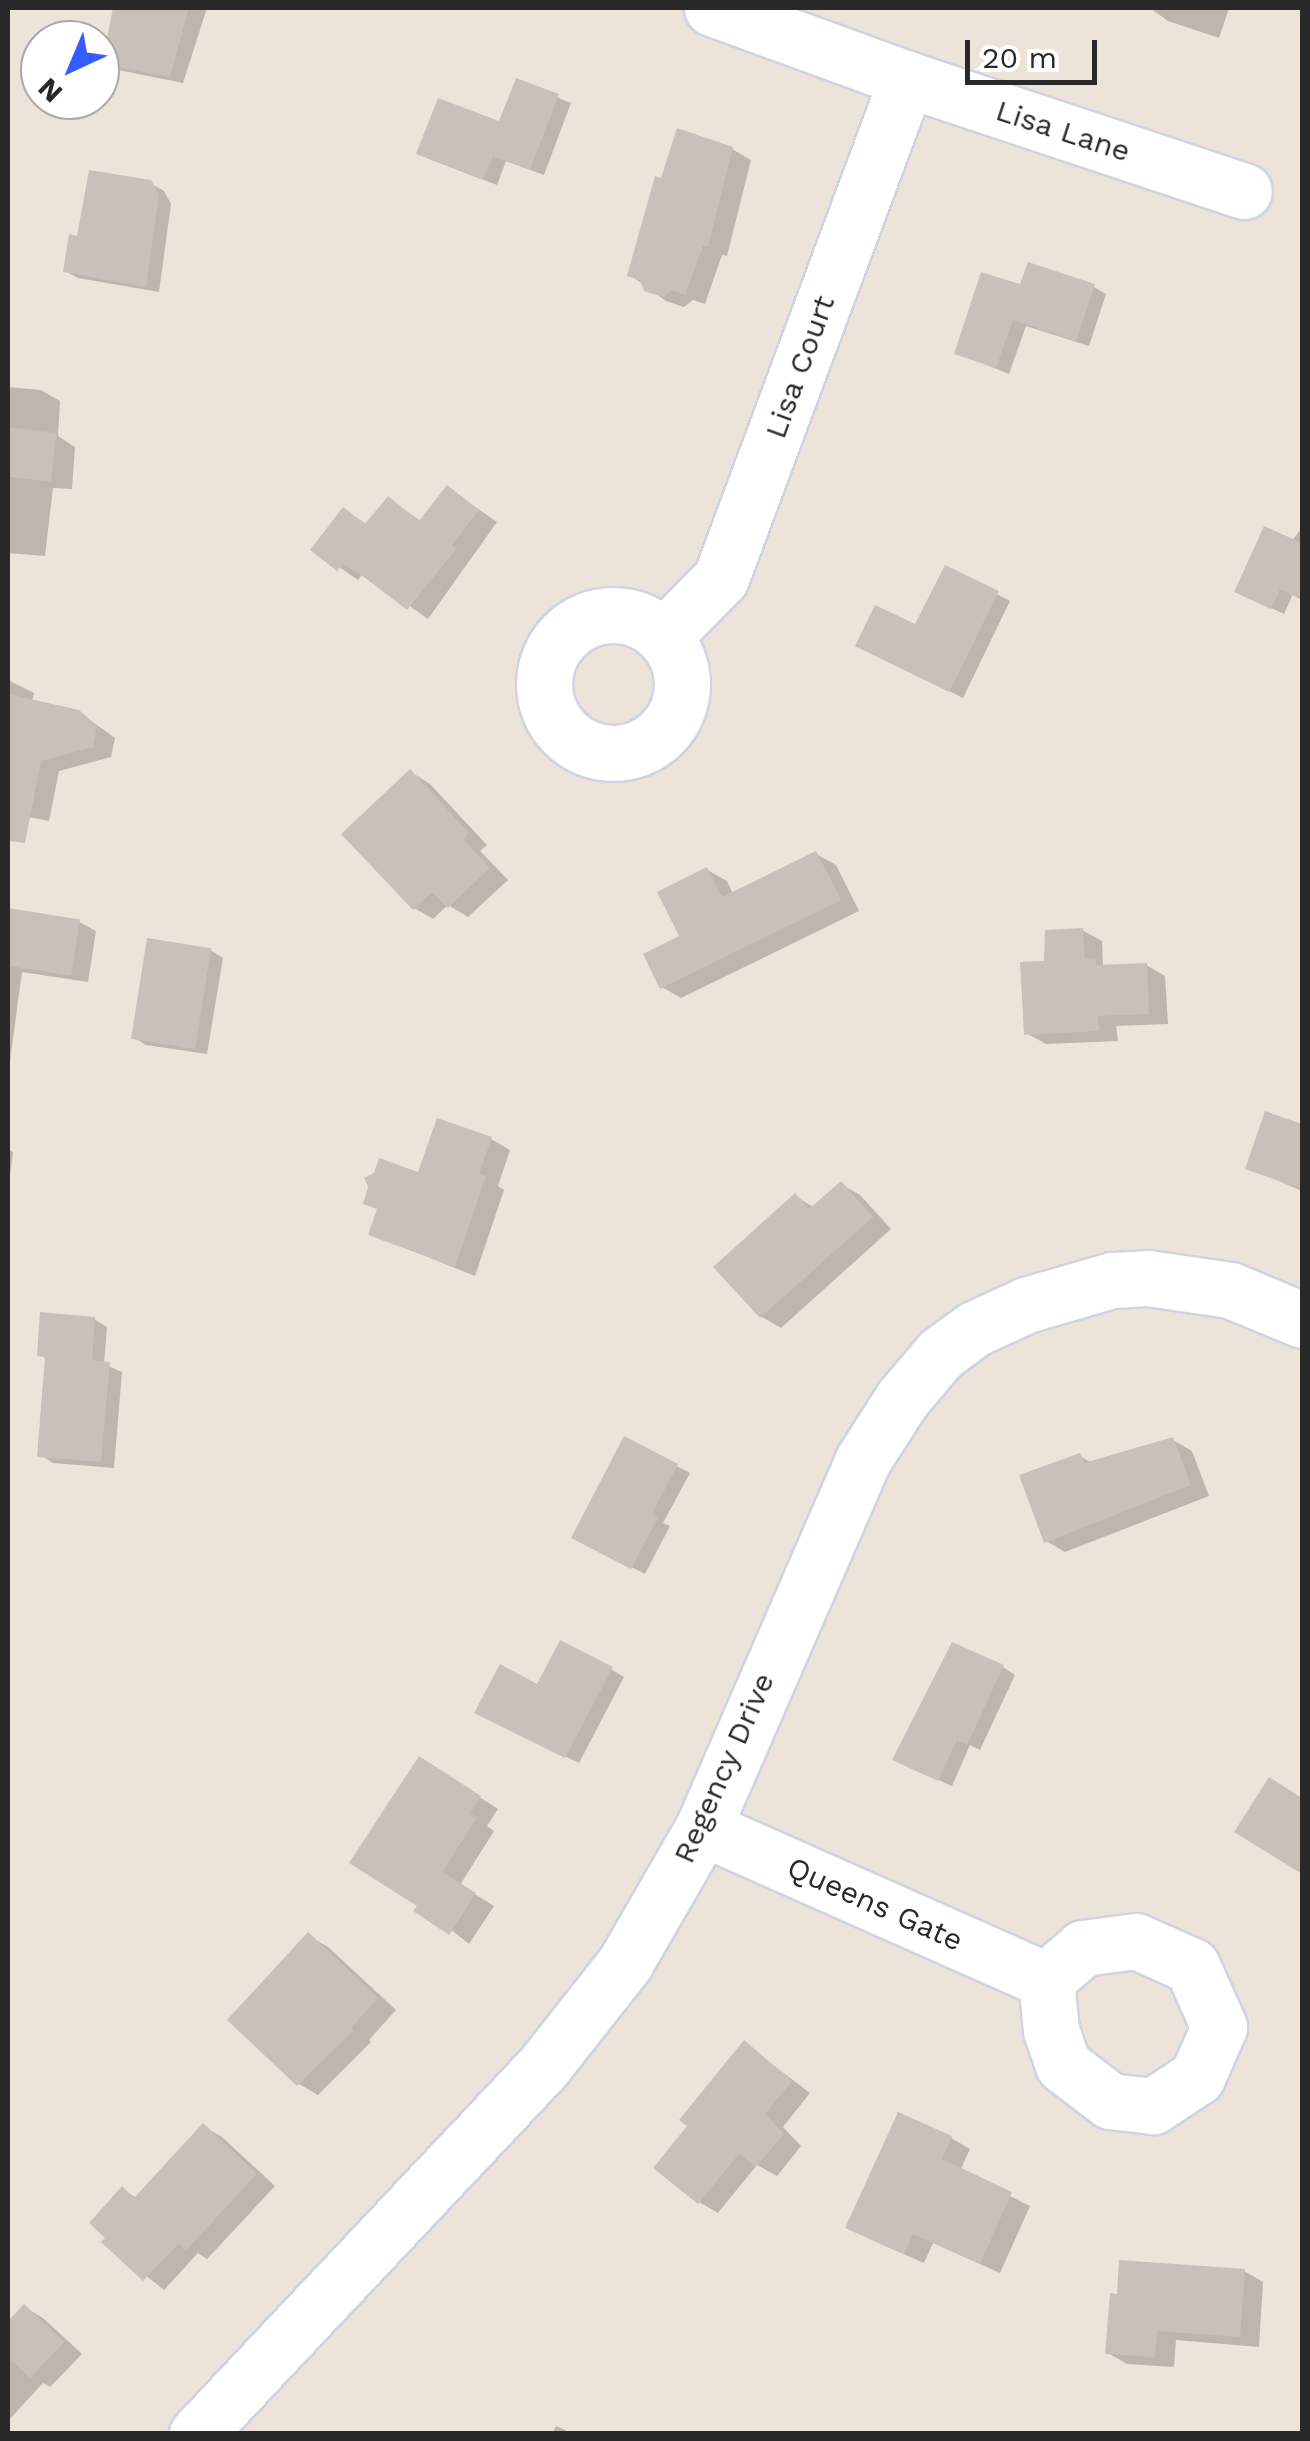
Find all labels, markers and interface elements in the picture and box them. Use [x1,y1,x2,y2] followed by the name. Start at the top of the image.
[20,20,120,120] north arrow
[970,20,1102,82] scale bar
[982,40,1057,75] text: 20 m
[31,71,69,110] text: N
[991,92,1135,170] street label: Lisa Lane
[757,290,843,444] street label: Lisa Court
[666,1667,782,1869] street label: Regency Drive
[782,1849,968,1959] street label: Queens Gate

